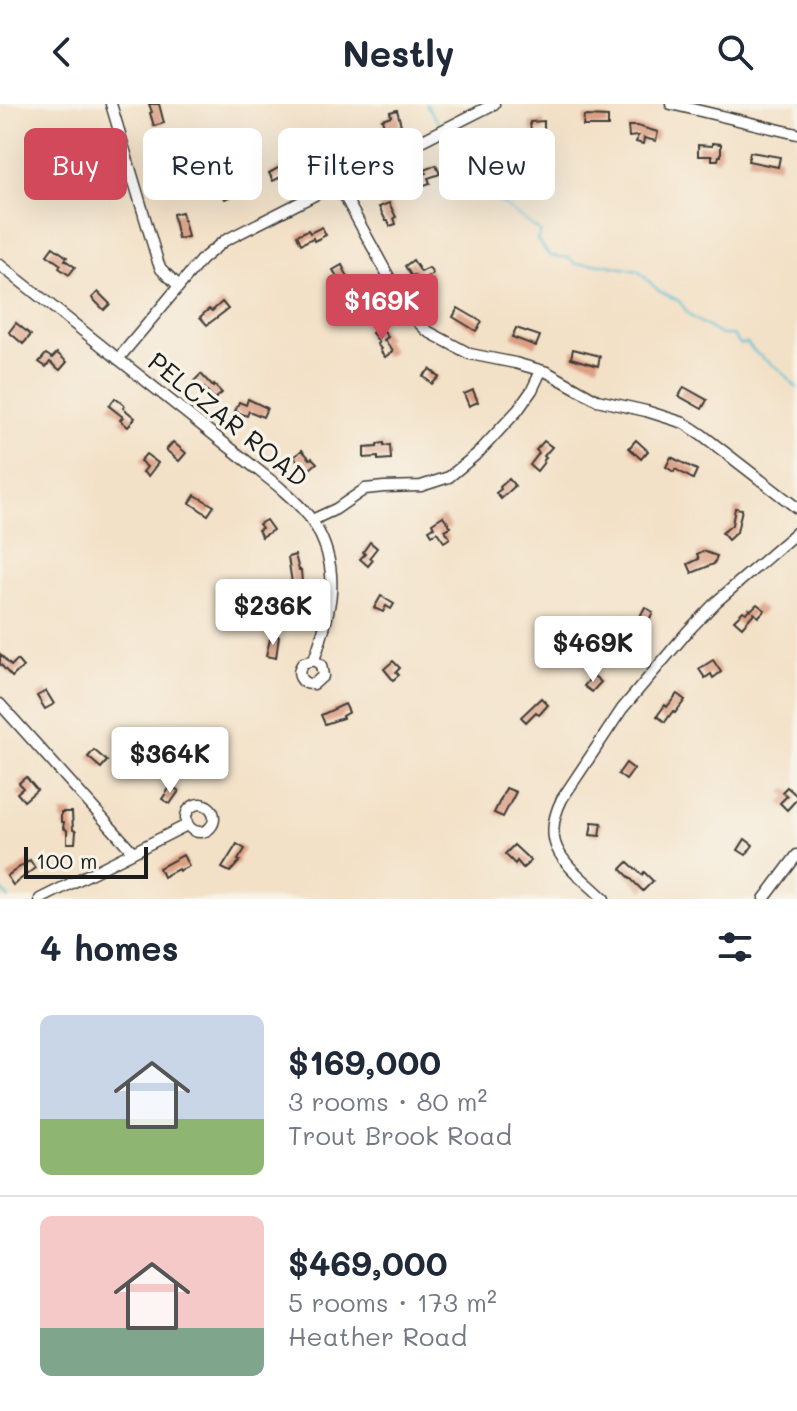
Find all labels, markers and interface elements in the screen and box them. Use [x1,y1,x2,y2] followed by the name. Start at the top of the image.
[342,29,455,76] text: Nestly
[40,30,84,74] icon: back
[713,30,757,74] icon: search
[24,128,127,200] chip: Buy
[143,128,262,200] chip: Rent
[278,128,423,200] chip: Filters
[439,128,555,200] chip: New
[326,274,438,342] pin: $169K
[344,283,420,317] text: $169K
[142,344,316,494] street label: PELCZAR ROAD
[217,579,329,647] pin: $236K
[233,588,313,622] text: $236K
[537,616,649,684] pin: $469K
[552,625,634,659] text: $469K
[114,727,226,795] pin: $364K
[130,736,211,770] text: $364K
[24,843,148,879] scale bar
[36,846,98,875] text: 100 m
[40,925,179,970] text: 4 homes
[713,925,757,969] icon: filters
[288,1039,441,1084] text: $169,000
[104,1047,200,1143] icon: home
[288,1084,487,1118] text: 3 rooms · 80 m²
[288,1118,512,1152] text: Trout Brook Road
[288,1240,448,1285] text: $469,000
[104,1248,200,1344] icon: home
[288,1285,497,1319] text: 5 rooms · 173 m²
[288,1319,467,1353] text: Heather Road

